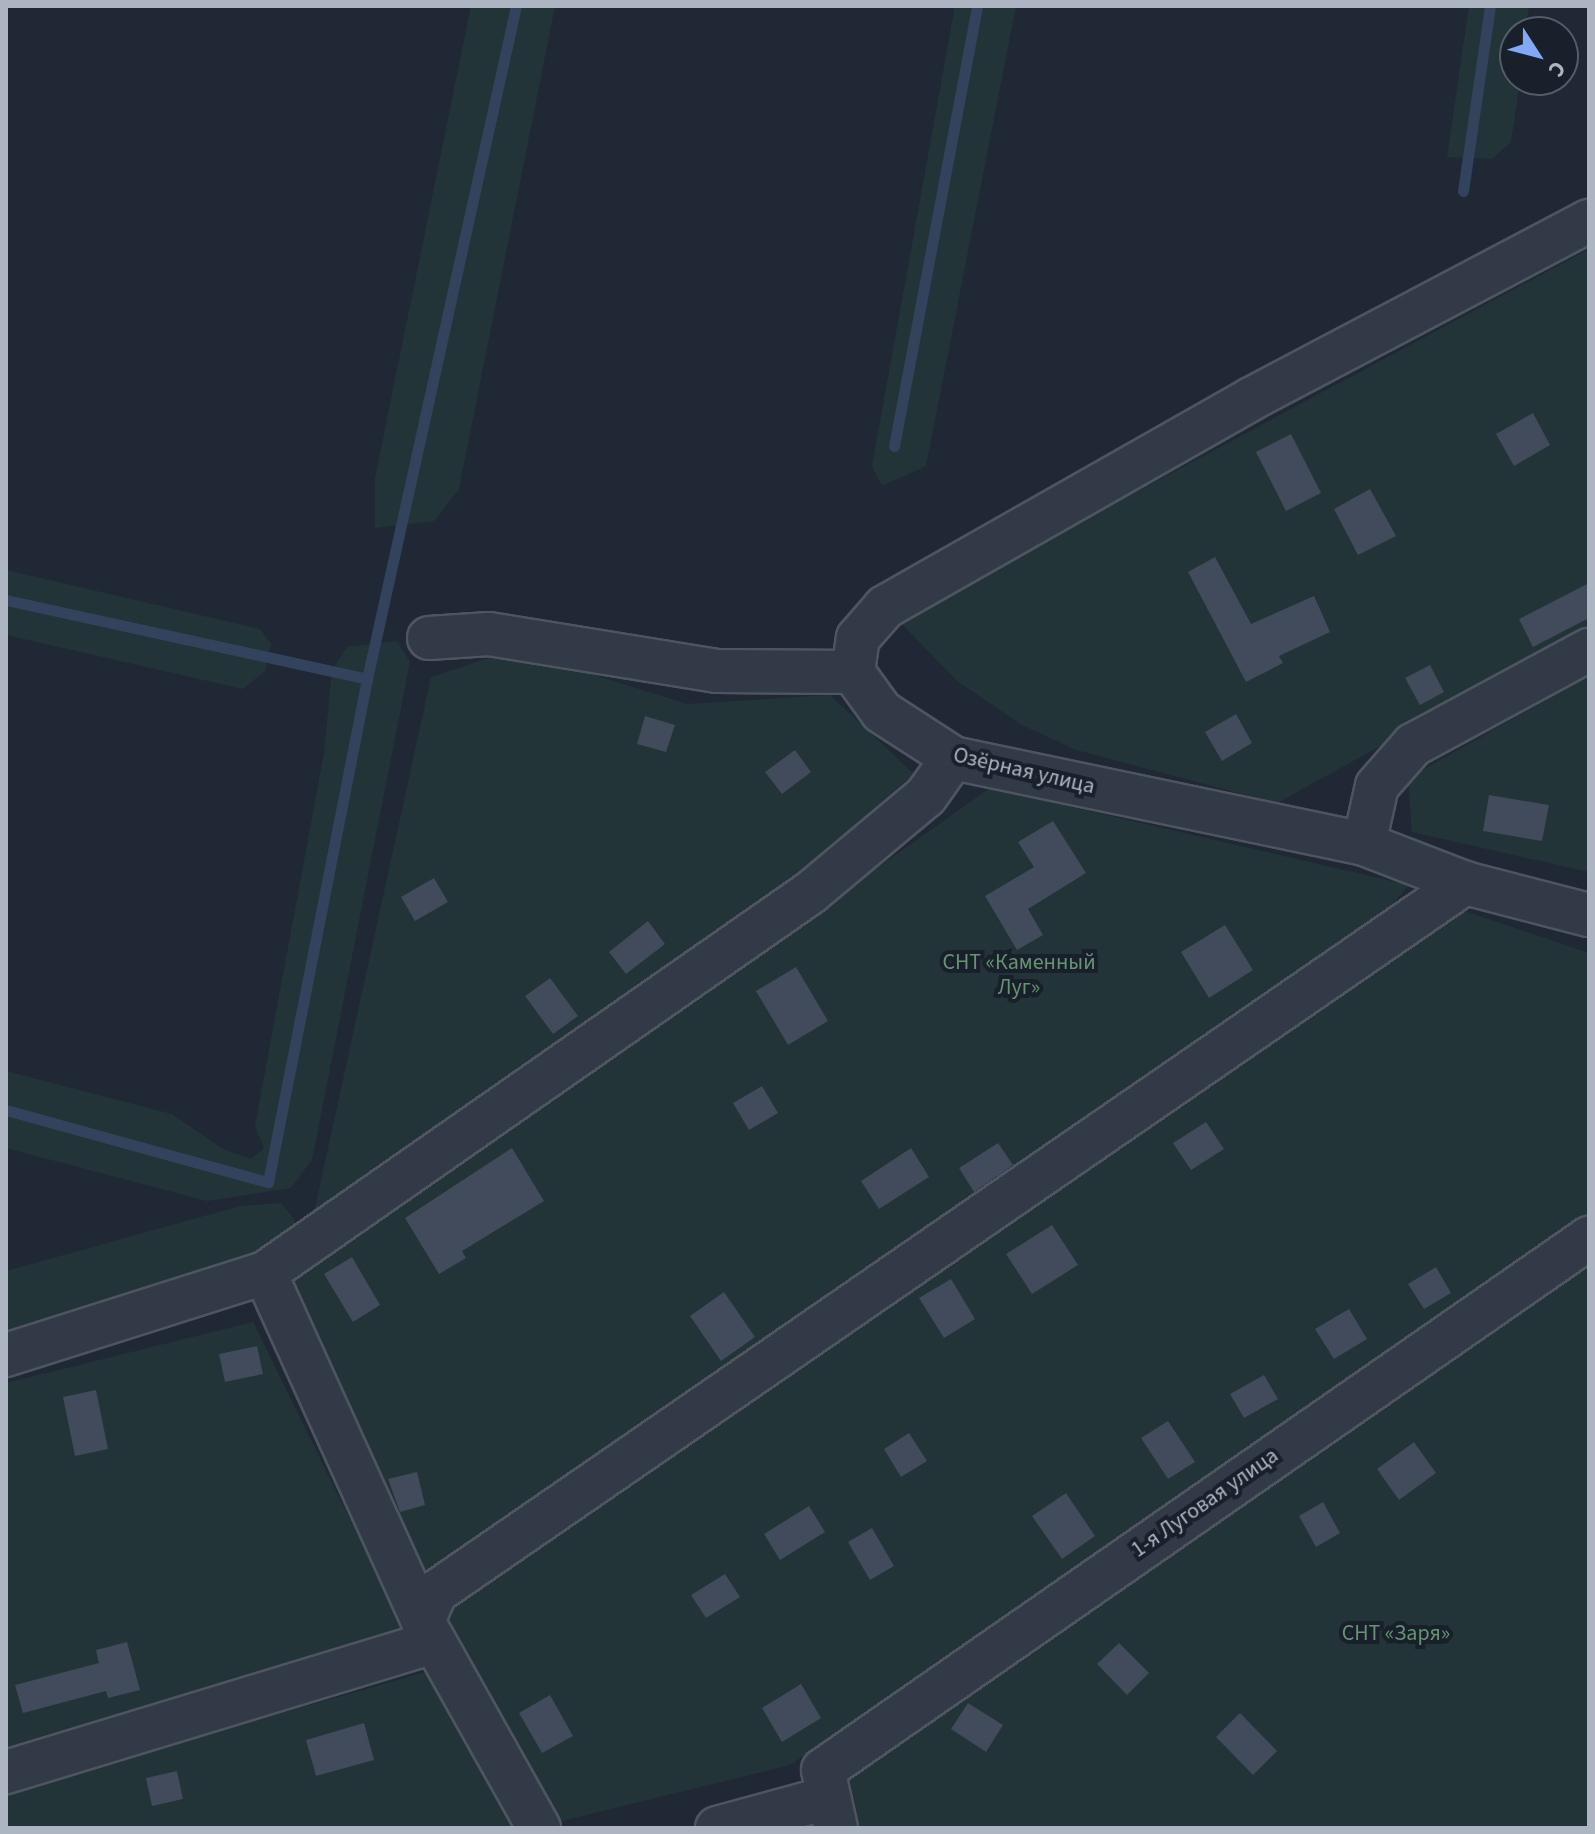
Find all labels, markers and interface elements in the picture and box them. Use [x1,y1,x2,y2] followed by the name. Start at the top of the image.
[1499,16,1579,96] north arrow
[1540,54,1574,84] text: С
[951,742,1097,800] street label: Озёрная улица
[942,949,1096,1000] park label: СНТ «Каменный Луг»
[1127,1443,1283,1563] street label: 1-я Луговая улица
[1342,1621,1450,1647] park label: СНТ «Заря»

